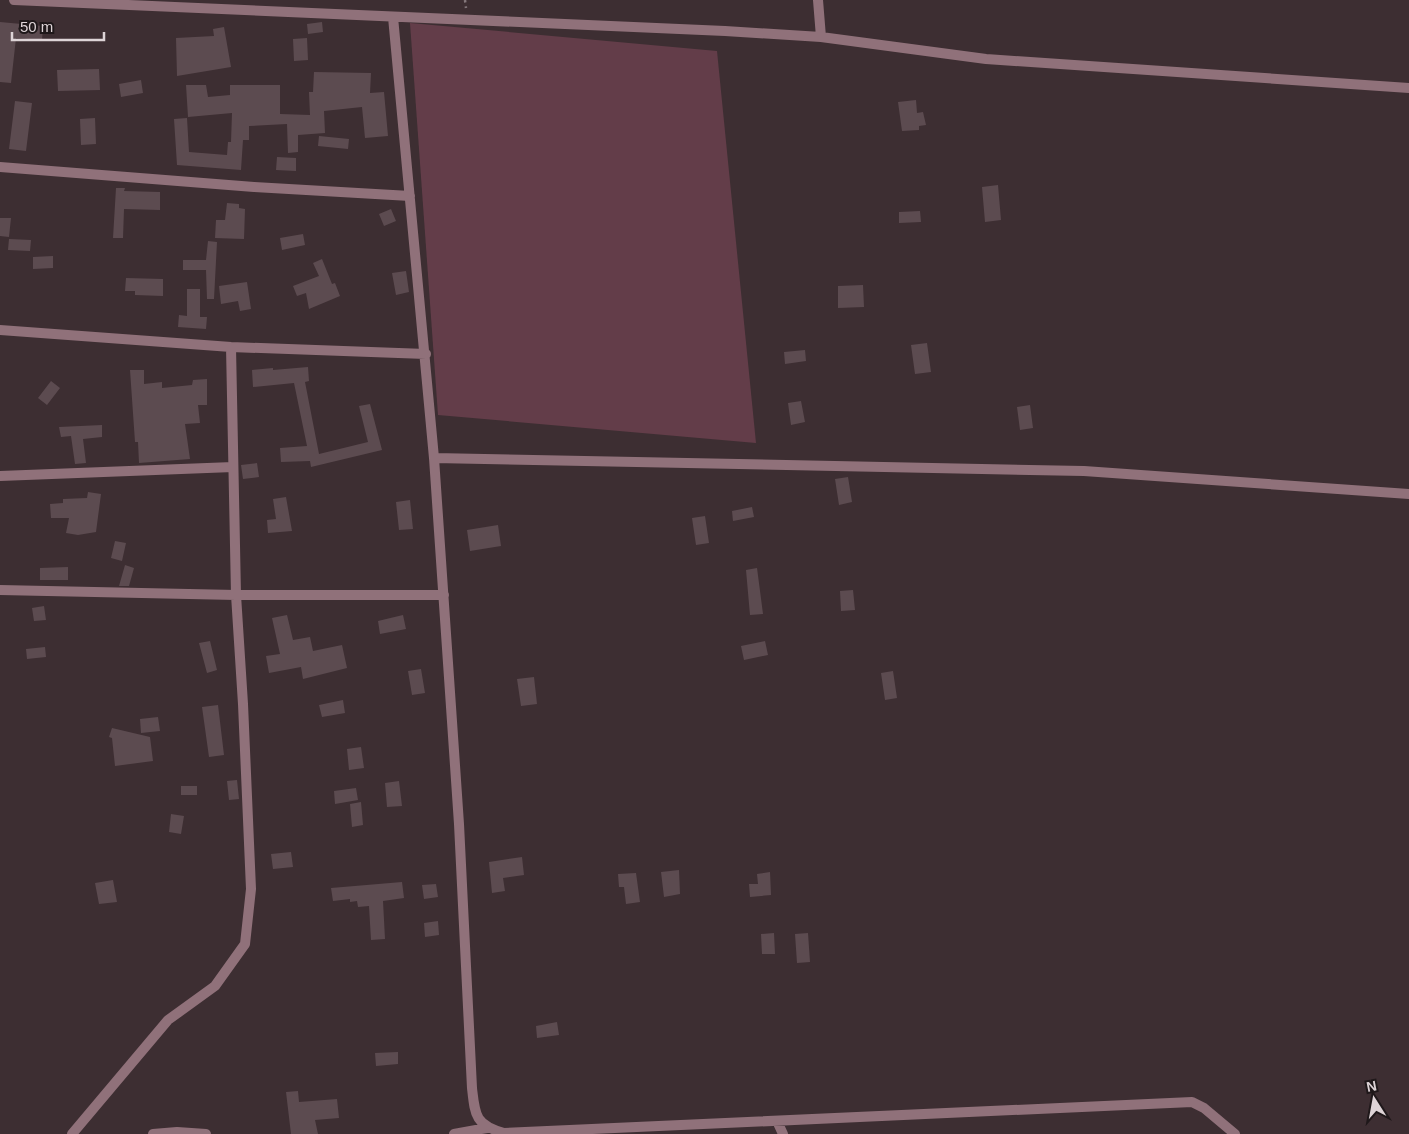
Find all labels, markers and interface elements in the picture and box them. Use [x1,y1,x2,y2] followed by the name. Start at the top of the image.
[12,10,105,42] scale bar
[20,18,53,35] text: 50 m
[1349,1074,1399,1124] north arrow
[1365,1077,1378,1095] text: N

